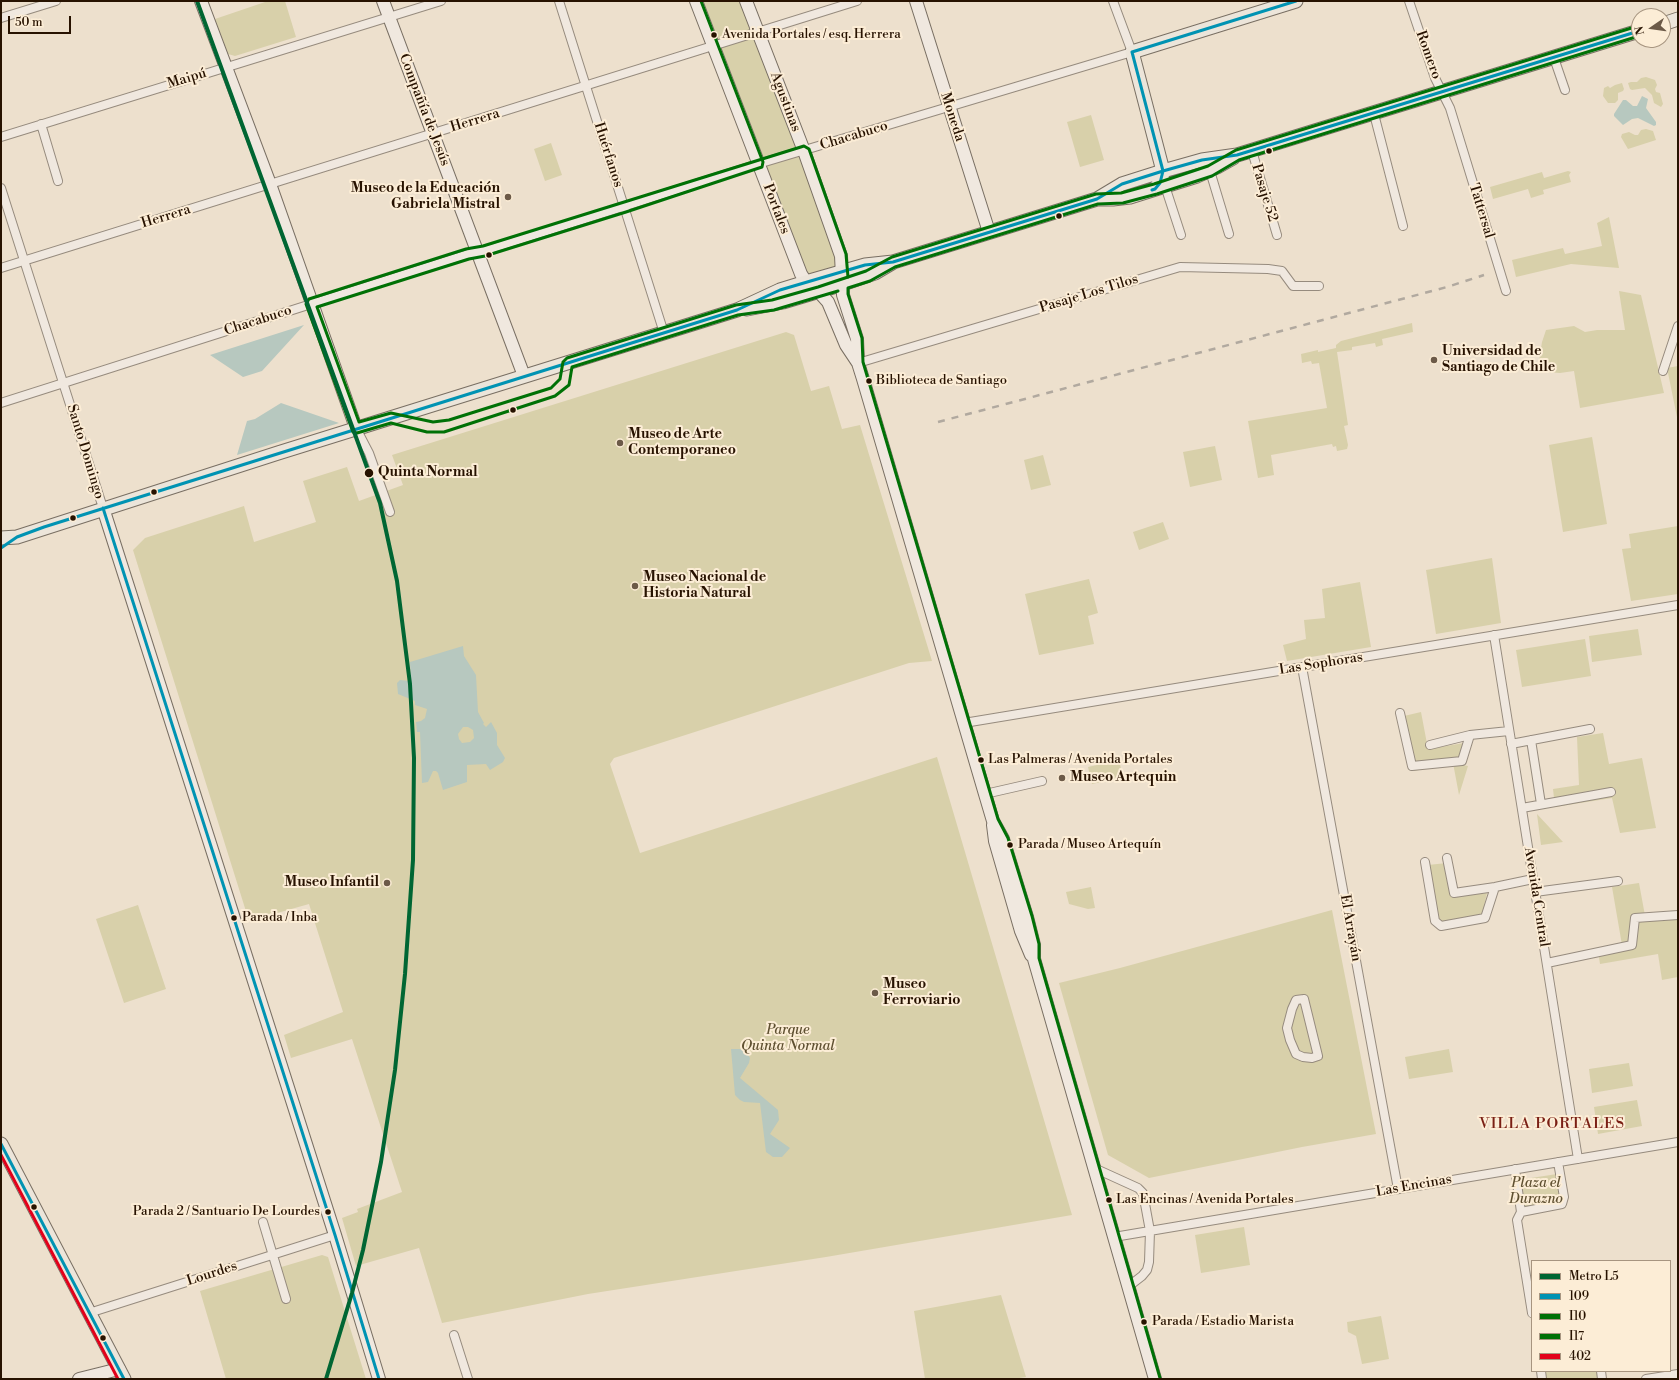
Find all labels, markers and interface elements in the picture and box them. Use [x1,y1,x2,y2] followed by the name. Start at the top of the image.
[10,8,73,34] scale bar
[1631,8,1671,48] north arrow
[15,15,43,30] text: 50 m
[1632,25,1648,36] text: N
[722,27,901,43] place label: Avenida Portales / esq. Herrera
[1411,28,1445,82] street label: Romero
[709,30,719,40] marker: Avenida Portales / esq. Herrera
[395,51,453,169] street label: Compañía de Jesús
[165,65,209,93] street label: Maipú
[766,70,804,134] street label: Agustinas
[936,90,968,144] street label: Moneda
[448,106,502,136] street label: Herrera
[818,118,890,154] street label: Chacabuco
[590,120,626,190] street label: Huérfanos
[1264,146,1274,156] unlabelled marker
[1247,162,1281,224] street label: Pasaje 52
[351,181,500,214] place label: Museo de la Educación Gabriela Mistral
[759,181,793,237] street label: Portales
[1465,182,1497,240] street label: Tattersal
[503,192,513,202] marker: Museo de la Educación Gabriela Mistral
[139,202,193,232] street label: Herrera
[1054,211,1064,221] unlabelled marker
[484,250,494,260] unlabelled marker
[1038,271,1140,317] street label: Pasaje Los Tilos
[222,302,294,340] street label: Chacabuco
[1442,344,1555,376] place label: Universidad de Santiago de Chile
[1429,355,1439,365] marker: Universidad de Santiago de Chile
[876,373,1007,389] place label: Biblioteca de Santiago
[864,376,874,386] marker: Biblioteca de Santiago
[63,403,107,501] street label: Santo Domingo
[508,405,518,415] unlabelled marker
[628,427,736,460] place label: Museo de Arte Contemporaneo
[615,438,625,448] marker: Museo de Arte Contemporaneo
[378,465,478,481] place label: Quinta Normal
[363,467,375,479] marker: Quinta Normal
[149,487,159,497] unlabelled marker
[68,513,78,523] unlabelled marker
[643,570,766,602] place label: Museo Nacional de Historia Natural
[630,581,640,591] marker: Museo Nacional de Historia Natural
[1278,649,1364,679] street label: Las Sophoras
[988,752,1172,768] place label: Las Palmeras / Avenida Portales
[976,755,986,765] marker: Las Palmeras / Avenida Portales
[1070,770,1176,786] place label: Museo Artequin
[1057,773,1067,783] marker: Museo Artequin
[1018,837,1161,853] place label: Parada / Museo Artequín
[1005,840,1015,850] marker: Parada / Museo Artequín
[1520,846,1552,948] street label: Avenida Central
[284,875,379,891] place label: Museo Infantil
[382,878,392,888] marker: Museo Infantil
[1336,893,1364,963] street label: El Arrayán
[242,910,317,926] place label: Parada / Inba
[229,913,239,923] marker: Parada / Inba
[883,977,960,1010] place label: Museo Ferroviario
[870,988,880,998] marker: Museo Ferroviario
[741,1023,835,1056] park label: Parque Quinta Normal
[1479,1115,1625,1133] district label: VILLA PORTALES
[1375,1171,1453,1201] street label: Las Encinas
[1509,1176,1563,1208] park label: Plaza el Durazno
[1116,1192,1294,1208] place label: Las Encinas / Avenida Portales
[1104,1195,1114,1205] marker: Las Encinas / Avenida Portales
[29,1202,39,1212] unlabelled marker
[133,1204,320,1220] place label: Parada 2 / Santuario De Lourdes
[323,1207,333,1217] marker: Parada 2 / Santuario De Lourdes
[185,1258,239,1290] street label: Lourdes
[1531,1260,1671,1372] legend
[1569,1269,1619,1284] text: Metro L5
[1569,1289,1589,1304] text: 109
[1569,1309,1586,1324] text: I10
[1152,1314,1294,1330] place label: Parada / Estadio Marista
[1139,1317,1149,1327] marker: Parada / Estadio Marista
[1569,1329,1584,1344] text: I17
[98,1333,108,1343] unlabelled marker
[1569,1349,1591,1364] text: 402

